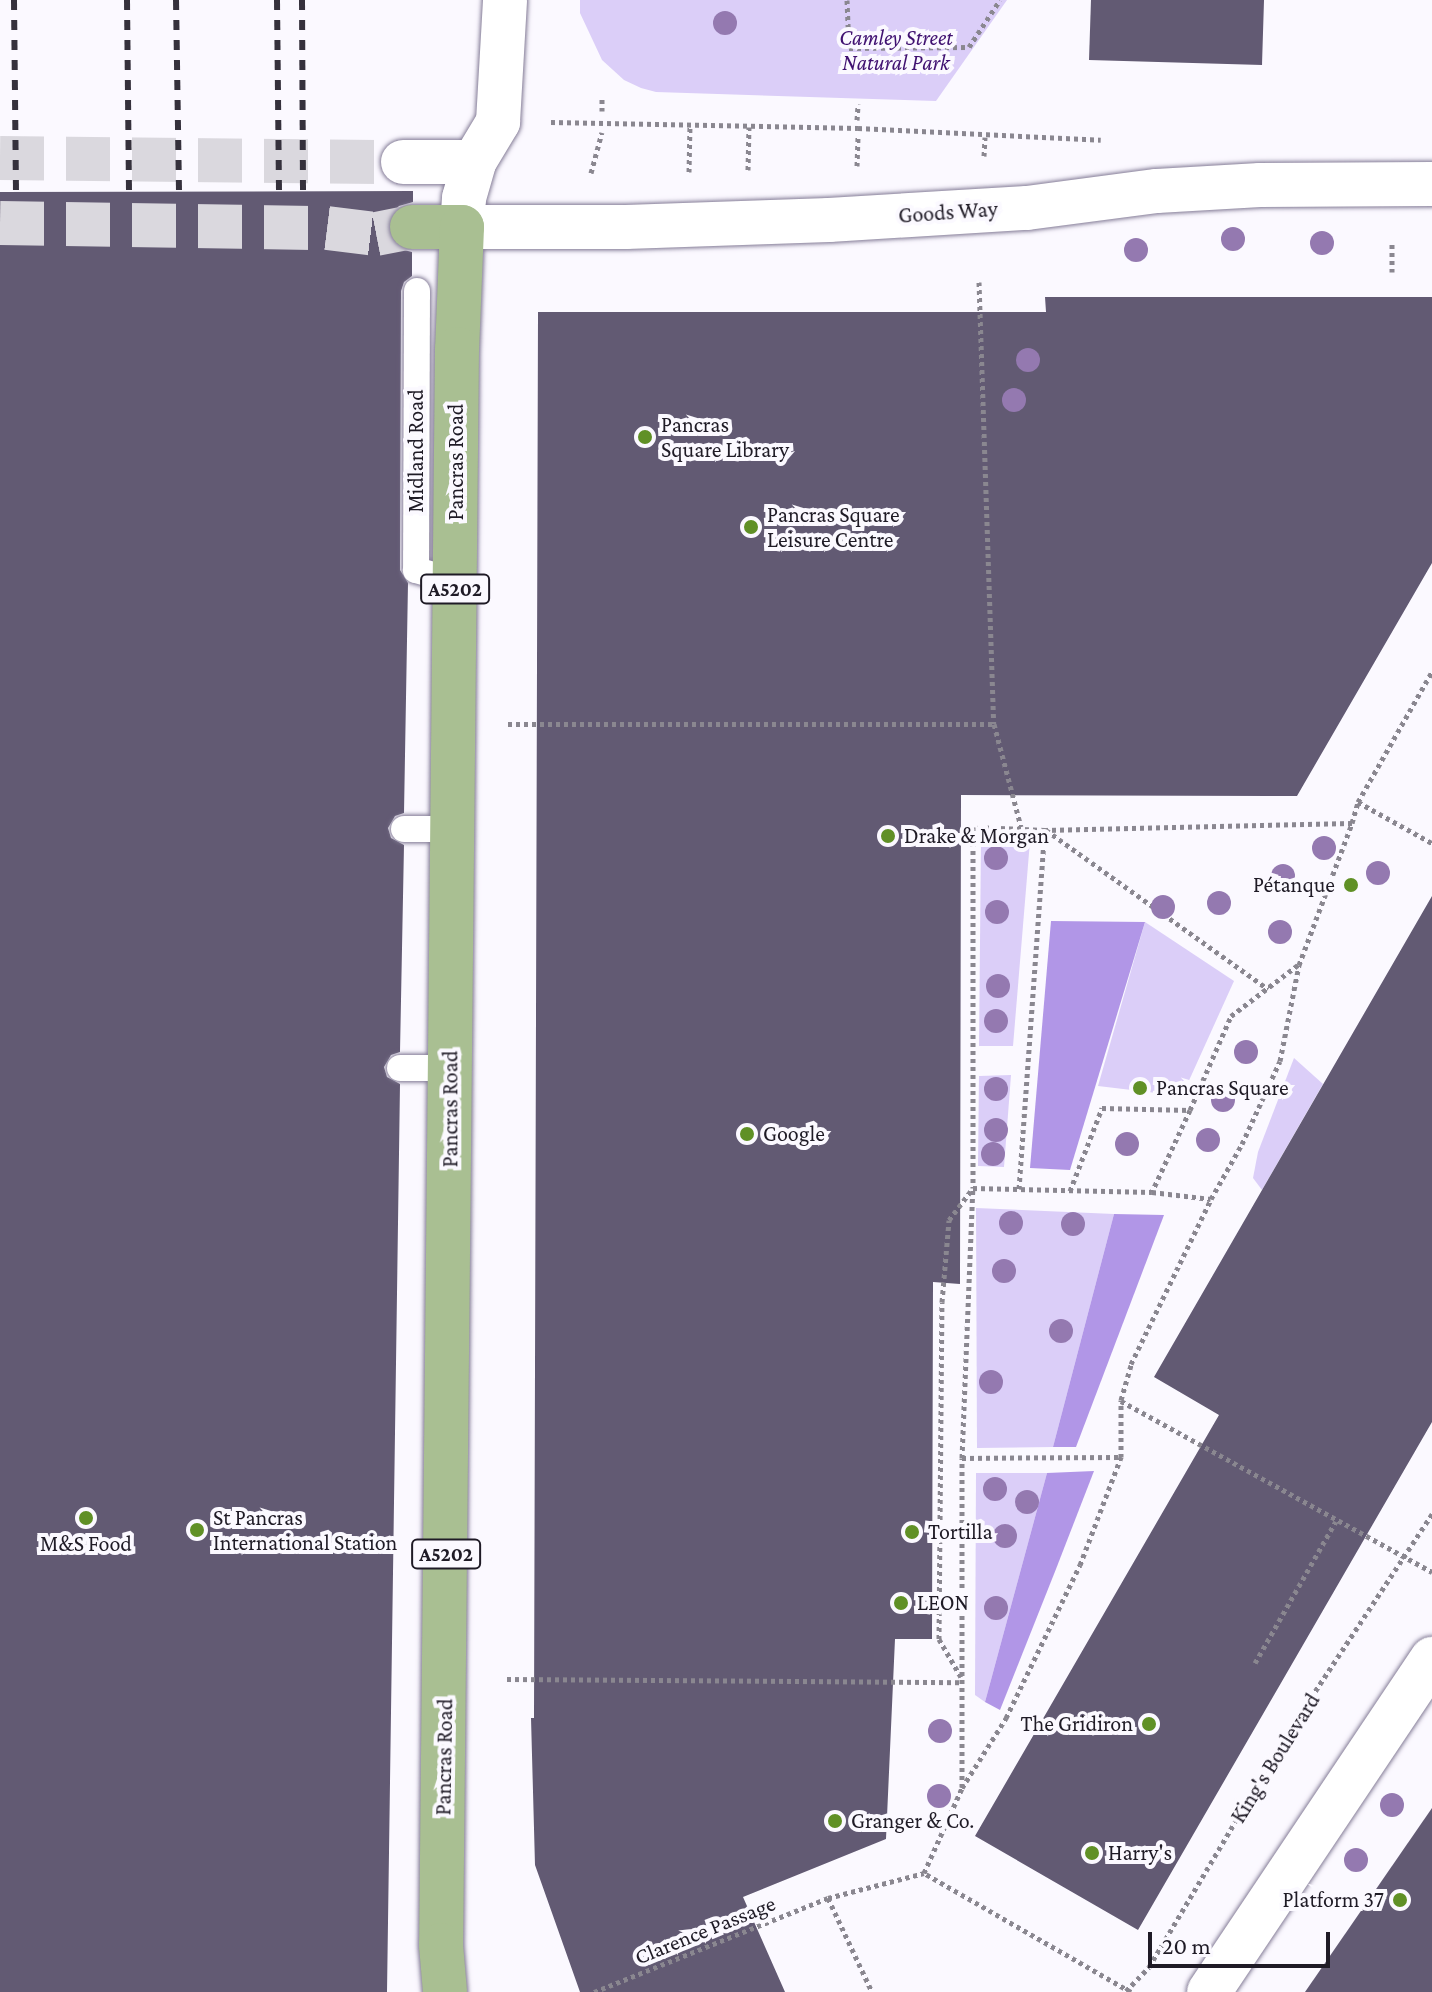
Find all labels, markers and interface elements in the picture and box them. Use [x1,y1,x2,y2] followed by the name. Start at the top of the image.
[839,24,953,76] park label: Camley Street Natural Park
[897,195,999,229] street label: Goods Way
[403,389,429,513] street label: Midland Road
[443,404,469,520] street label: Pancras Road
[661,411,789,462] place label: Pancras Square Library
[636,428,654,446] marker: Pancras Square Library
[767,501,900,552] place label: Pancras Square Leisure Centre
[742,518,760,536] marker: Pancras Square Leisure Centre
[419,573,491,605] road number: A5202
[904,823,1049,849] place label: Drake & Morgan
[879,827,897,845] marker: Drake & Morgan
[1253,872,1335,898] place label: Pétanque
[1342,876,1360,894] marker: Pétanque
[437,1051,463,1167] street label: Pancras Road
[1156,1075,1289,1101] place label: Pancras Square
[1131,1079,1149,1097] marker: Pancras Square
[763,1121,825,1147] place label: Google
[738,1125,756,1143] marker: Google
[213,1504,397,1556] place label: St Pancras International Station
[77,1509,95,1527] marker: M&S Food
[928,1519,993,1545] place label: Tortilla
[188,1521,206,1539] marker: St Pancras International Station
[903,1523,921,1541] marker: Tortilla
[40,1531,132,1557] place label: M&S Food
[410,1538,482,1570] road number: A5202
[917,1590,969,1616] place label: LEON
[892,1594,910,1612] marker: LEON
[1225,1688,1325,1828] street label: King's Boulevard
[430,1698,458,1816] street label: Pancras Road
[1021,1711,1133,1737] place label: The Gridiron
[1140,1715,1158,1733] marker: The Gridiron
[851,1808,974,1834] place label: Granger & Co.
[826,1812,844,1830] marker: Granger & Co.
[1108,1840,1172,1866] place label: Harry's
[1083,1844,1101,1862] marker: Harry's
[1282,1887,1384,1913] place label: Platform 37
[631,1890,779,1970] street label: Clarence Passage
[1391,1891,1409,1909] marker: Platform 37
[1152,1916,1334,1966] scale bar
[1162,1932,1211,1959] text: 20 m

